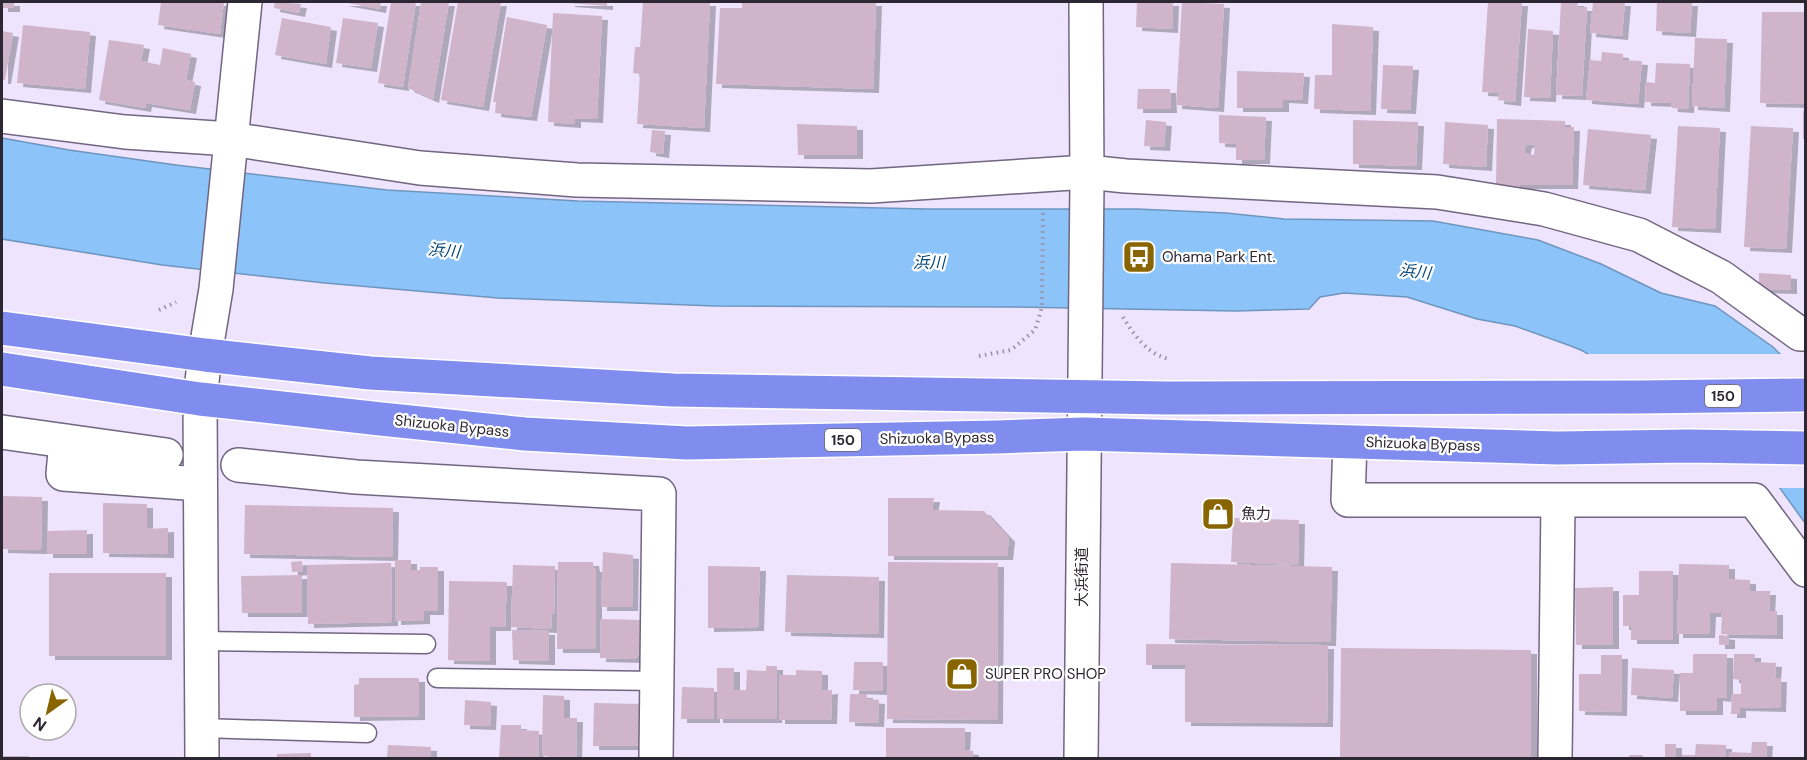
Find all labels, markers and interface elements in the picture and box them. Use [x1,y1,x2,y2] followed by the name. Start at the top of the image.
[427,239,463,263] water label: 浜川
[1121,239,1157,275] bus stop icon: Ohama Park Ent.
[1162,247,1275,267] place label: Ohama Park Ent.
[913,252,947,273] water label: 浜川
[1398,259,1434,284] water label: 浜川
[1705,385,1741,407] road number: 150
[394,410,510,442] street label: Shizuoka Bypass
[879,427,995,449] street label: Shizuoka Bypass
[825,429,861,451] road number: 150
[1365,432,1481,456] street label: Shizuoka Bypass
[1200,496,1236,532] shop icon: 魚力
[1241,504,1271,524] place label: 魚力
[1072,547,1092,607] street label: 大浜街道
[944,656,980,692] shop icon: SUPER PRO SHOP
[985,664,1106,684] place label: SUPER PRO SHOP
[18,682,78,742] north arrow
[29,712,51,736] text: N

